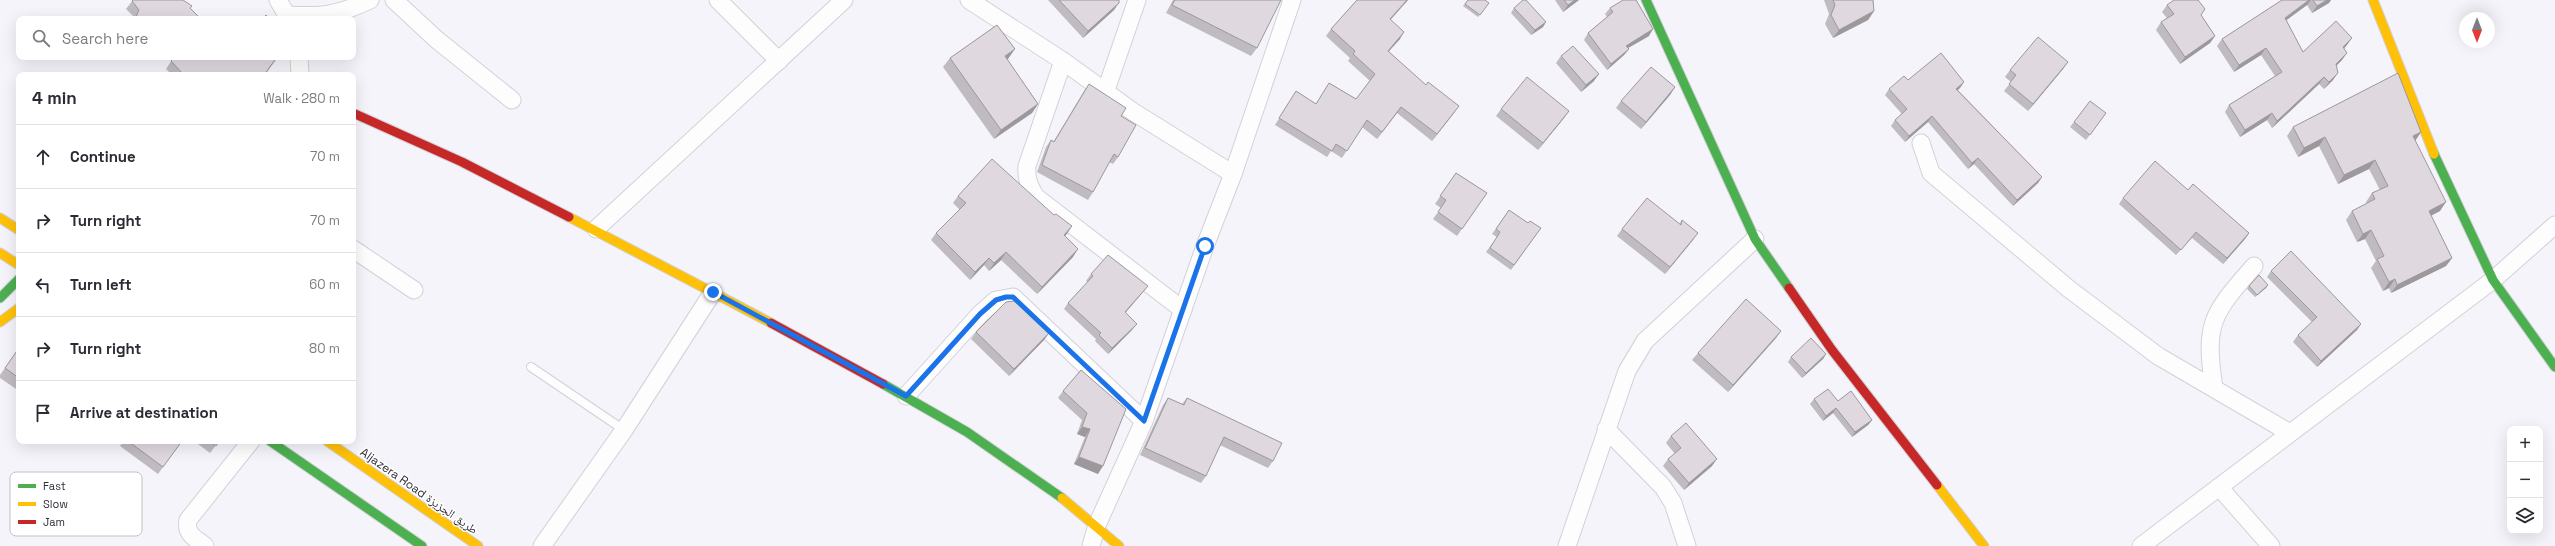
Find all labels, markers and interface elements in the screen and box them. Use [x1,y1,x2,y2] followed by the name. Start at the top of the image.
[2459,12,2495,48] north arrow
[16,16,356,60] search box
[30,27,52,49] icon: search
[62,29,148,48] text: Search here
[32,87,77,109] text: 4 min
[263,90,340,107] text: Walk · 280 m
[32,146,54,168] icon: ahead
[70,147,136,166] text: Continue
[310,148,340,165] text: 70 m
[32,210,54,232] icon: right
[70,211,141,230] text: Turn right
[310,212,340,229] text: 70 m
[1196,237,1214,255] route start
[32,274,54,296] icon: left
[70,275,132,294] text: Turn left
[309,276,340,293] text: 60 m
[704,283,722,301] route end
[32,338,54,360] icon: right
[70,339,141,358] text: Turn right
[309,340,340,357] text: 80 m
[32,402,54,424] icon: arrive
[70,403,218,422] text: Arrive at destination
[2507,426,2543,534] map controls
[2507,426,2543,462] button: +
[357,444,481,538] street label: Aljazera Road طريق الجزيزة
[2507,462,2543,498] button: −
[10,472,142,536] legend
[43,479,66,493] text: Fast
[43,497,68,511] text: Slow
[2507,498,2543,534] button: layers
[43,515,65,529] text: Jam

